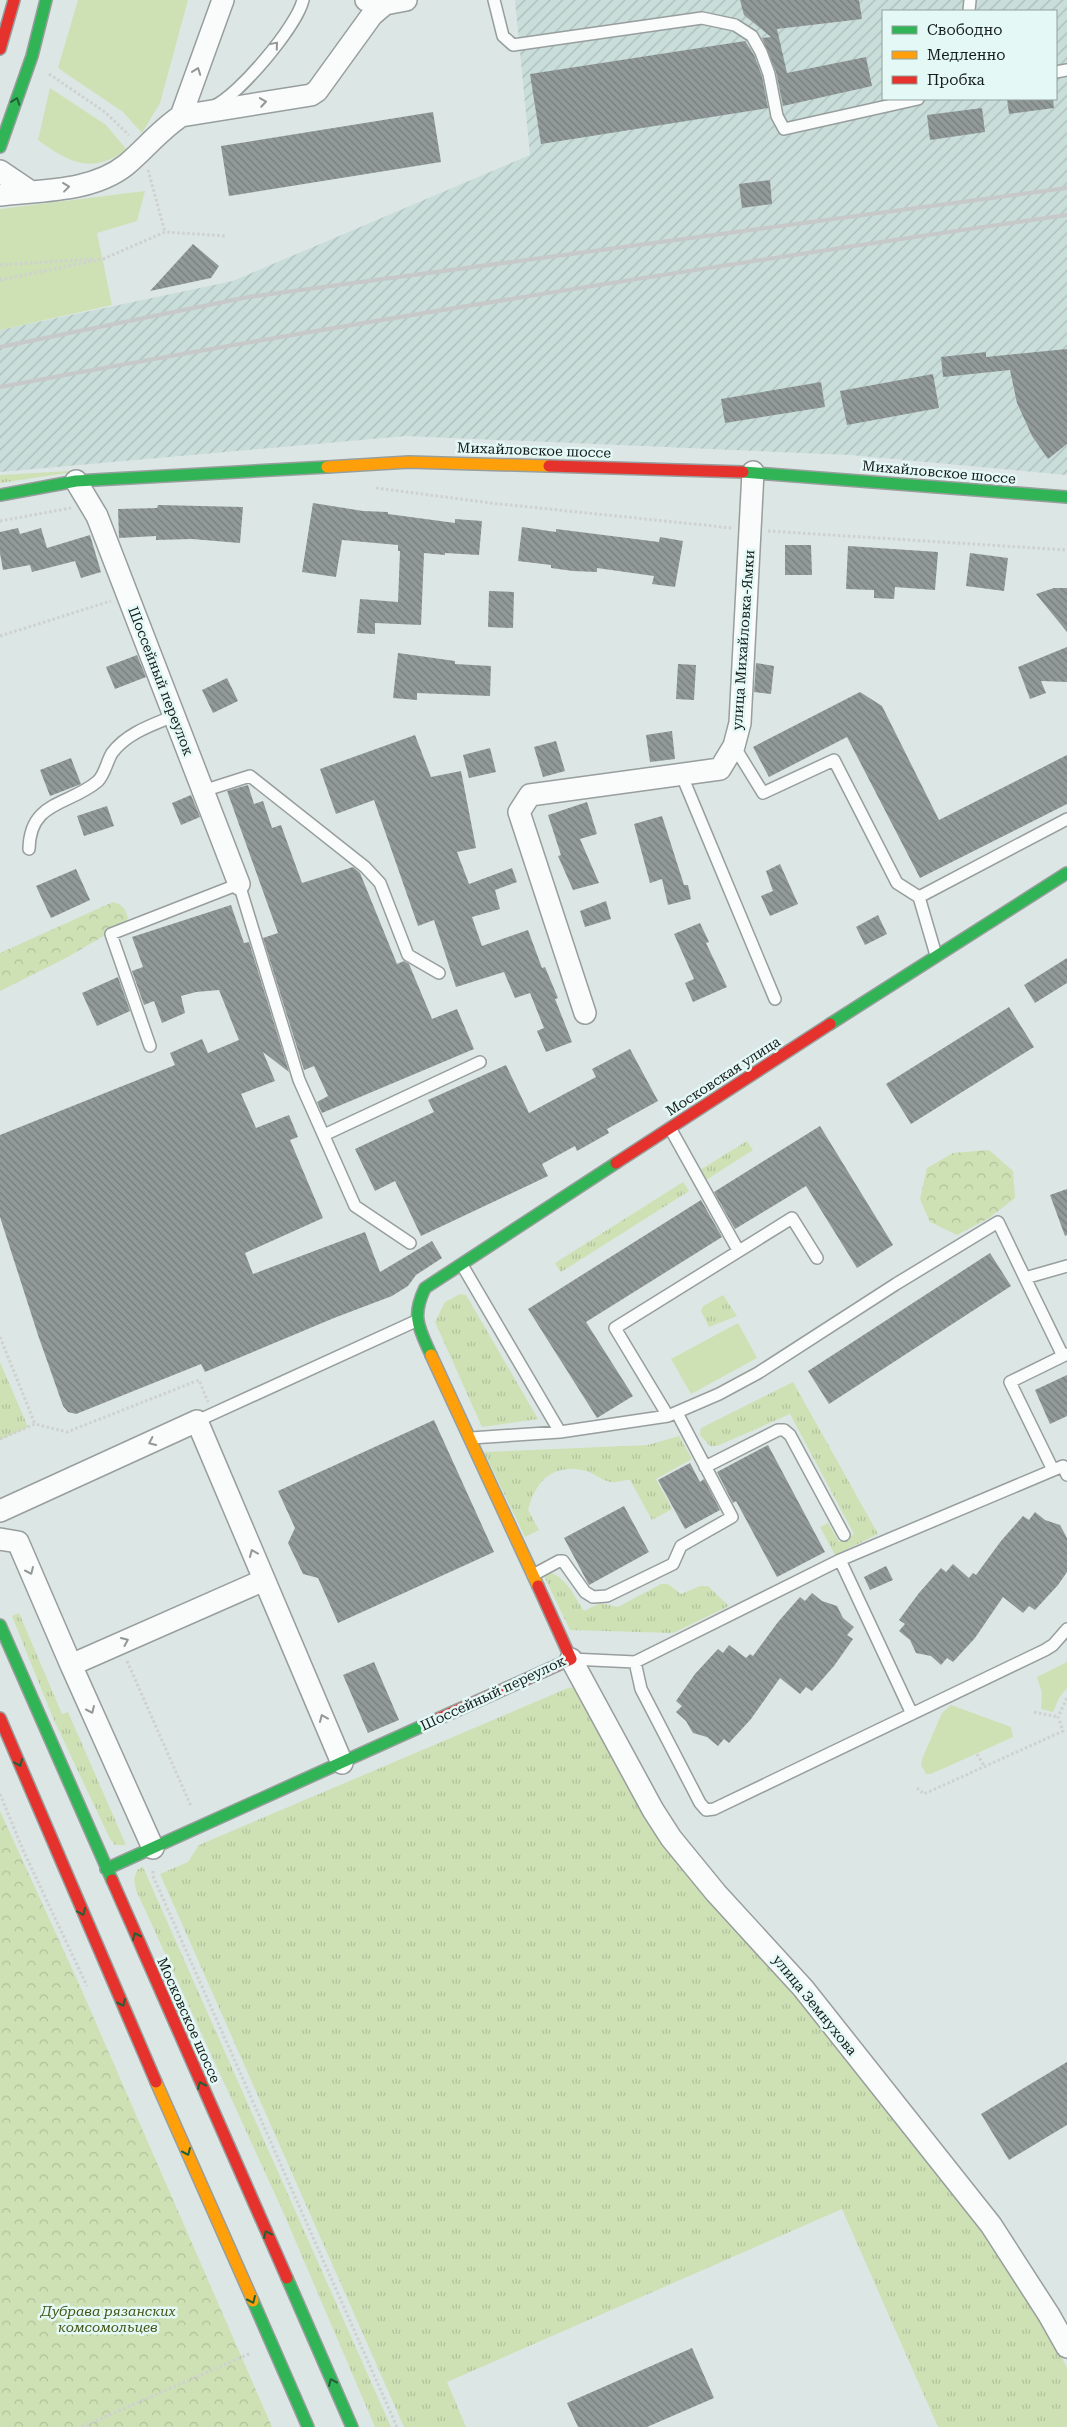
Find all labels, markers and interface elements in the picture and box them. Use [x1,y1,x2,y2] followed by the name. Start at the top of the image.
[882,10,1057,100] legend
[927,21,1002,39] text: Свободно
[269,42,278,51] one-way arrow
[927,46,1006,64] text: Медленно
[191,67,201,75] one-way arrow
[927,71,985,89] text: Пробка
[10,97,20,106] one-way arrow
[259,98,268,108] one-way arrow
[62,182,70,193] one-way arrow
[457,439,612,461] street label: Михайловское шоссе
[862,457,1017,487] street label: Михайловское шоссе
[729,549,757,731] street label: улица Михайловка-Ямки
[125,604,197,758] street label: Шоссейный переулок
[663,1033,783,1119] street label: Московская улица
[149,1435,158,1445] one-way arrow
[248,1549,259,1558] one-way arrow
[23,1566,34,1575] one-way arrow
[120,1637,129,1648] one-way arrow
[418,1652,568,1734] street label: Шоссейный переулок
[85,1705,96,1714] one-way arrow
[318,1714,329,1723] one-way arrow
[13,1758,23,1767] one-way arrow
[76,1907,87,1916] one-way arrow
[131,1932,142,1941] one-way arrow
[770,1952,861,2059] street label: улица Земнухова
[154,1955,224,2085] street label: Московское шоссе
[115,1998,126,2007] one-way arrow
[197,2081,208,2090] one-way arrow
[180,2147,191,2156] one-way arrow
[262,2230,273,2239] one-way arrow
[246,2295,257,2304] one-way arrow
[39,2303,176,2335] park label: Дубрава рязанских комсомольцев
[328,2378,339,2387] one-way arrow

